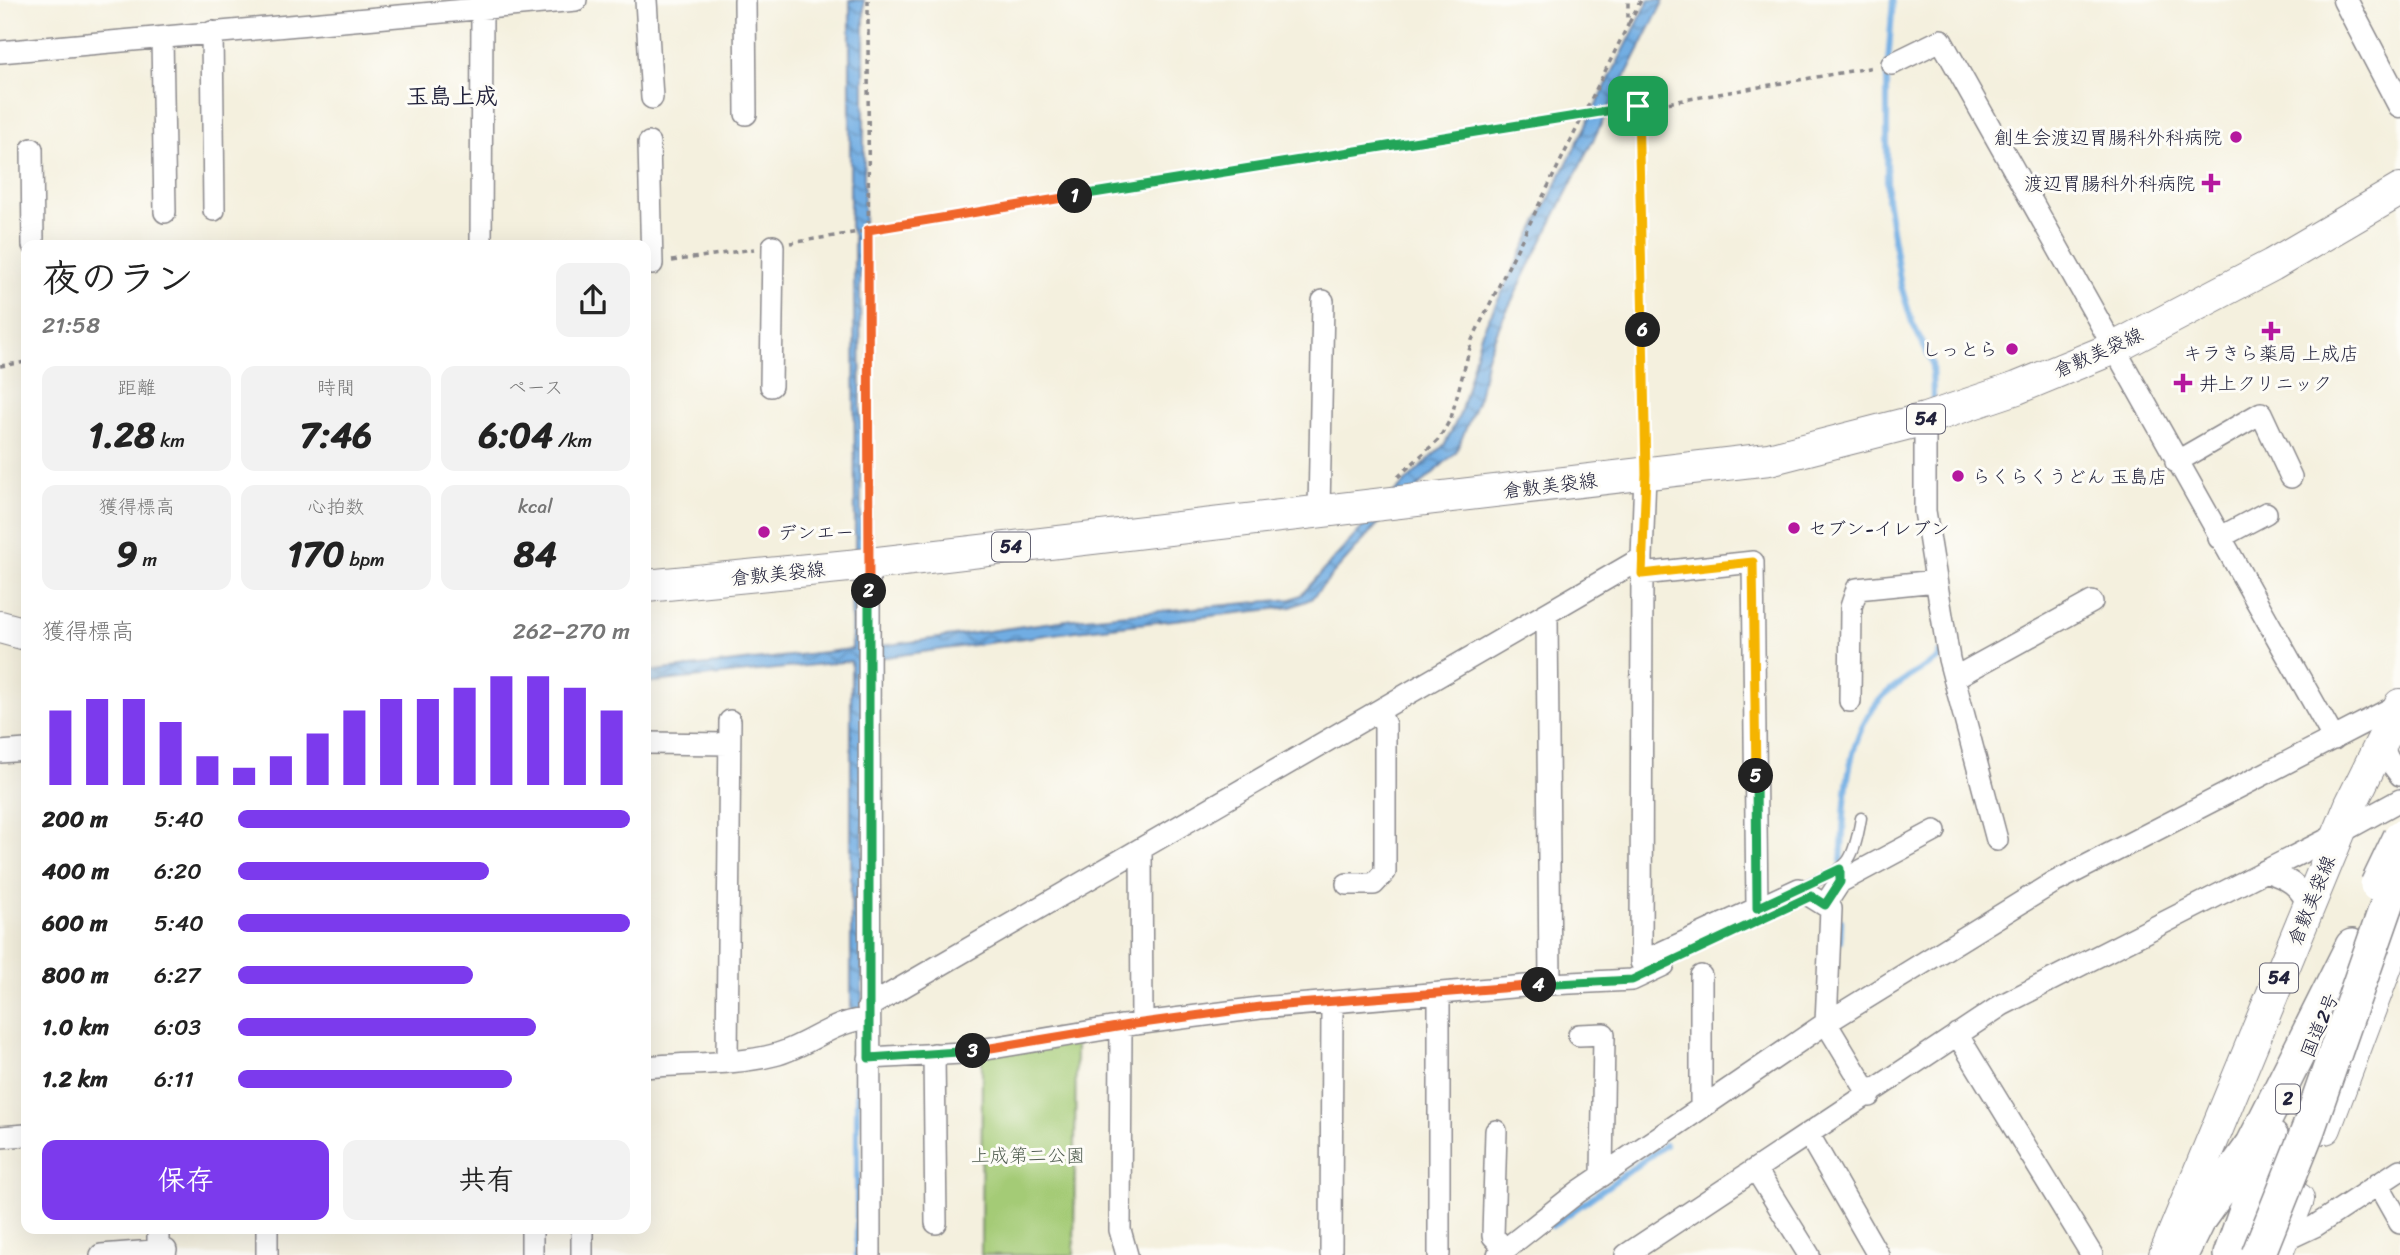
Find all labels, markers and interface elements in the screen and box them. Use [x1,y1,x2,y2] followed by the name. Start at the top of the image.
[406,76,498,117] district label: 玉島上成
[1608,76,1668,136] pin
[1619,87,1657,125] icon: arrive
[1994,121,2222,154] place label: 創生会渡辺胃腸科外科病院
[2228,129,2244,145] marker: 創生会渡辺胃腸科外科病院
[2024,167,2195,200] place label: 渡辺胃腸科外科病院
[2201,173,2221,193] marker: 渡辺胃腸科外科病院
[1058,178,1092,214] pin: 1
[1070,179,1079,212] text: 1
[42,245,194,312] text: 夜のラン
[556,263,630,337] button: share
[42,305,100,346] text: 21:58
[1626,312,1660,348] pin: 6
[1637,313,1648,346] text: 6
[2048,318,2148,387] street label: 倉敷美袋線
[2263,323,2279,339] marker: キラきら薬局 上成店
[1922,333,1998,366] place label: しっとら
[2183,337,2359,370] place label: キラきら薬局 上成店
[2004,341,2020,357] marker: しっとら
[2199,367,2332,400] place label: 井上クリニック
[118,371,156,404] text: 距離
[317,371,355,404] text: 時間
[507,371,563,404] text: ペース
[2173,373,2193,393] marker: 井上クリニック
[88,404,155,466] text: 1.28
[300,404,372,466] text: 7:46
[479,404,553,466] text: 6:04
[1907,404,1945,433] road number: 54
[155,424,185,457] text: km
[553,424,592,457] text: /km
[1972,460,2167,493] place label: らくらくうどん 玉島店
[1501,463,1599,508] street label: 倉敷美袋線
[1950,468,1966,484] marker: らくらくうどん 玉島店
[99,490,175,523] text: 獲得標高
[307,490,365,523] text: 心拍数
[518,490,553,523] text: kcal
[1808,512,1950,545] place label: セブン-イレブン
[778,516,854,549] place label: デンエー
[1786,520,1802,536] marker: セブン-イレブン
[116,523,138,585] text: 9
[287,523,345,585] text: 170
[514,523,557,585] text: 84
[756,524,772,540] marker: デンエー
[992,532,1030,562] road number: 54
[138,543,157,576] text: m
[345,543,385,576] text: bpm
[729,552,827,595] street label: 倉敷美袋線
[852,574,886,608] pin: 2
[863,574,874,607] text: 2
[42,611,134,652] text: 獲得標高
[513,611,630,652] text: 262–270 m
[1738,758,1774,794] pin: 5
[1750,759,1761,792] text: 5
[42,799,108,840] text: 200 m
[154,799,204,840] text: 5:40
[2278,850,2345,950] street label: 倉敷美袋線
[42,851,109,892] text: 400 m
[154,851,202,892] text: 6:20
[42,903,108,944] text: 600 m
[154,903,204,944] text: 5:40
[42,955,109,996] text: 800 m
[154,955,200,996] text: 6:27
[2260,964,2298,993] road number: 54
[1522,968,1556,1002] pin: 4
[1533,968,1544,1001] text: 4
[2291,987,2348,1063] street label: 国道2号
[42,1007,109,1048] text: 1.0 km
[154,1007,201,1048] text: 6:03
[956,1034,990,1068] pin: 3
[967,1034,978,1067] text: 3
[42,1059,108,1100] text: 1.2 km
[154,1059,194,1100] text: 6:11
[2276,1084,2300,1114] road number: 2
[971,1139,1085,1172] park label: 上成第二公園
[42,1140,329,1220] button: 保存
[343,1140,630,1220] button: 共有

